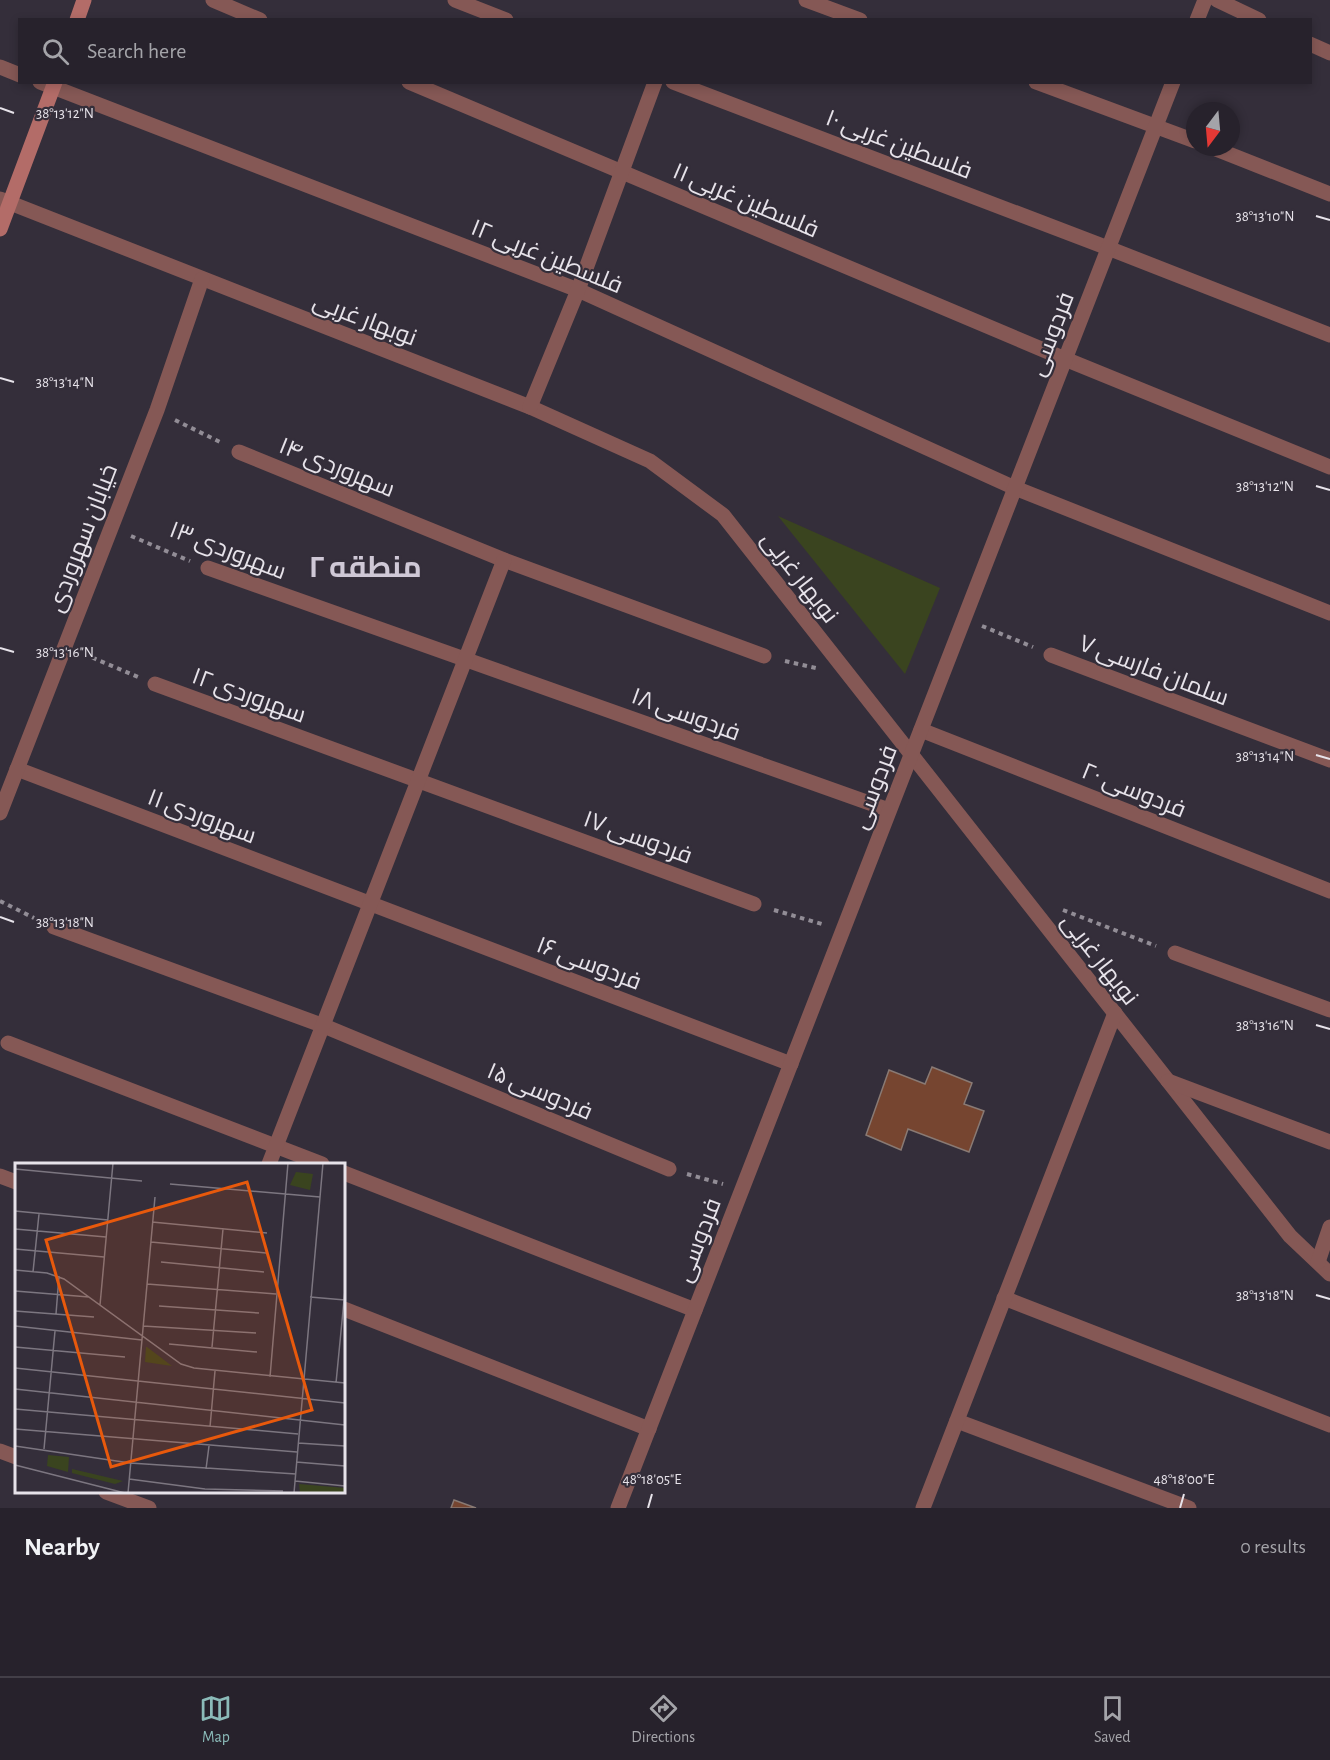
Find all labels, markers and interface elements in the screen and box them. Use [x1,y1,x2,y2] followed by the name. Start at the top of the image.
[18,18,1312,84] search box
[39,35,72,68] icon: search
[87,40,186,62] text: Search here
[1186,102,1240,156] north arrow
[36,106,94,121] text: 38°13'12"N
[822,106,975,185] street label: فلسطین غربی ۱۰
[669,159,822,243] street label: فلسطین غربی ۱۱
[1235,209,1295,224] text: 38°13'10"N
[467,216,626,299] street label: فلسطین غربی ۱۲
[309,289,420,352] street label: نوبهار غربی
[1025,289,1080,380] street label: فردوسی
[36,375,94,390] text: 38°13'14"N
[275,434,398,503] street label: سهروردی ۱۴
[44,461,123,616] street label: خیابان سهروردی
[1236,479,1294,494] text: 38°13'12"N
[166,518,289,585] street label: سهروردی ۱۳
[755,527,842,629] street label: نوبهار غربی
[308,553,422,583] district label: منطقه ۲
[1075,631,1232,711] street label: سلمان فارسی ۷
[36,645,94,660] text: 38°13'16"N
[188,664,309,729] street label: سهروردی ۱۲
[628,684,743,747] street label: فردوسی ۱۸
[848,742,903,833] street label: فردوسی
[1236,749,1294,764] text: 38°13'14"N
[1078,759,1189,824] street label: فردوسی ۲۰
[144,785,259,850] street label: سهروردی ۱۱
[580,807,695,870] street label: فردوسی ۱۷
[1055,909,1142,1011] street label: نوبهار غربی
[36,915,94,930] text: 38°13'18"N
[532,933,644,996] street label: فردوسی ۱۶
[1236,1018,1294,1033] text: 38°13'16"N
[483,1059,596,1126] street label: فردوسی ۱۵
[15,1163,345,1493] inset map
[672,1195,727,1286] street label: فردوسی
[1236,1288,1294,1303] text: 38°13'18"N
[622,1472,682,1487] text: 48°18'05"E
[1154,1472,1214,1487] text: 48°18'00"E
[24,1534,100,1560] text: Nearby
[1240,1537,1306,1557] text: 0 results
[199,1692,232,1747] tab: Map
[631,1692,695,1747] tab: Directions
[1094,1692,1131,1747] tab: Saved

